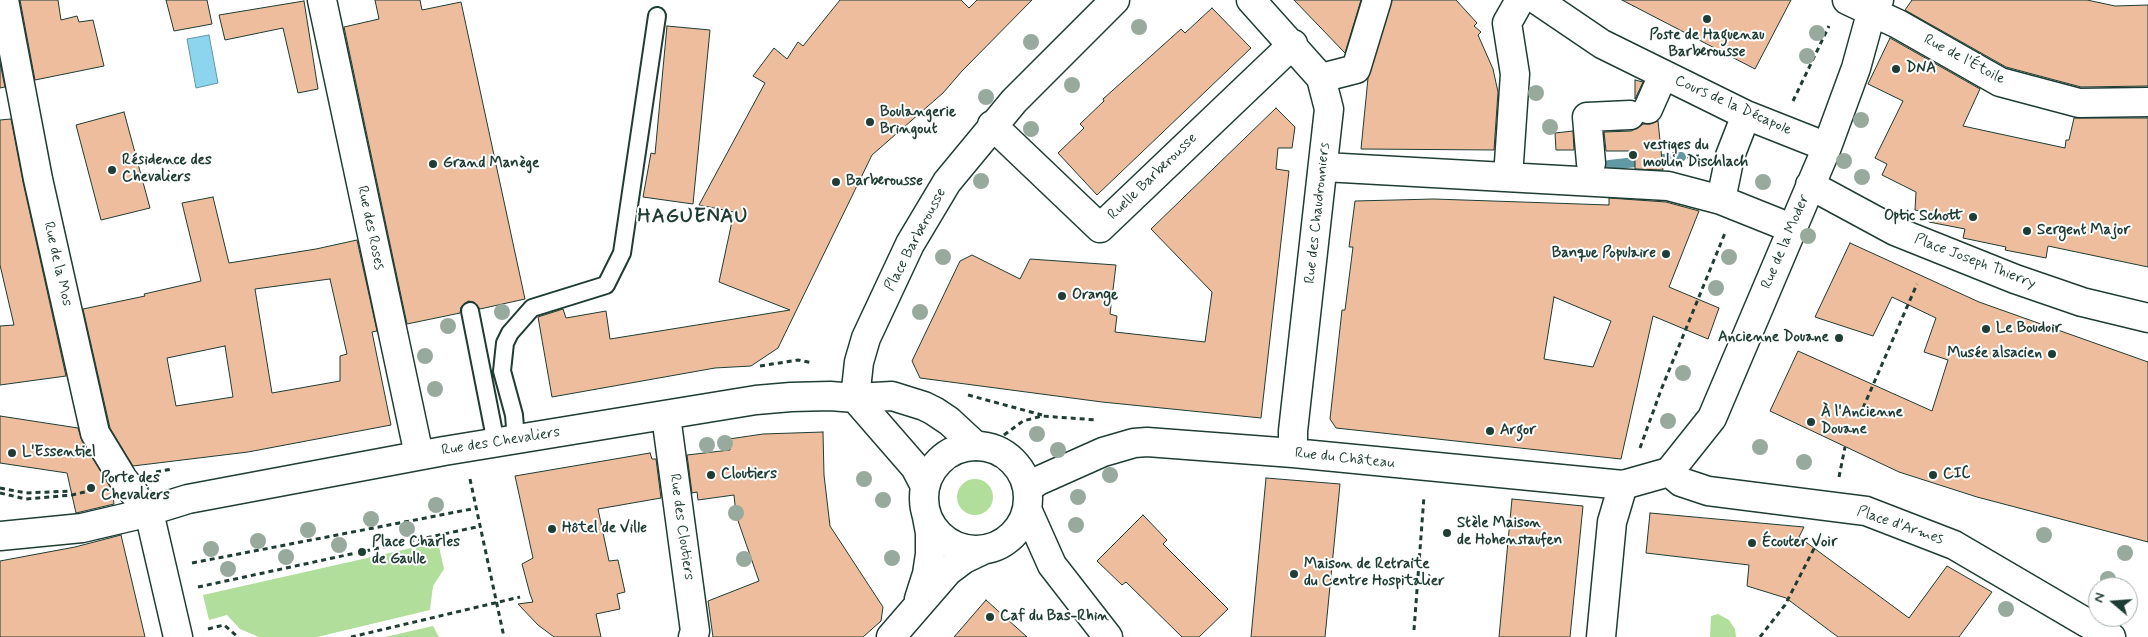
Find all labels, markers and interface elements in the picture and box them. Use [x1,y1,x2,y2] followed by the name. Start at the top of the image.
[1701,13,1713,25] marker: Poste de Haguenau Barberousse
[1649,27,1765,62] place label: Poste de Haguenau Barberousse
[1920,31,2008,89] street label: Rue de l'Étoile
[1906,60,1936,78] place label: DNA
[1890,63,1902,75] marker: DNA
[1672,72,1794,140] street label: Cours de la Décapole
[880,104,956,139] place label: Boulangerie Bringout
[864,116,876,128] marker: Boulangerie Bringout
[1105,130,1201,224] street label: Ruelle Barberousse
[1643,137,1748,172] place label: vestiges du moulin Dischlach
[1302,141,1334,285] street label: Rue des Chaudronniers
[1627,149,1639,161] marker: vestiges du moulin Dischlach
[122,152,212,187] place label: Résidence des Chevaliers
[443,155,539,173] place label: Grand Manège
[427,158,439,170] marker: Grand Manège
[106,164,118,176] marker: Résidence des Chevaliers
[846,173,923,191] place label: Barberousse
[830,176,842,188] marker: Barberousse
[352,184,388,272] street label: Rue des Roses
[881,185,951,295] street label: Place Barberousse
[1758,192,1814,292] street label: Rue de la Moder
[637,206,749,230] district label: HAGUENAU
[1884,208,1963,226] place label: Optic Schott
[1967,211,1979,223] marker: Optic Schott
[39,220,75,308] street label: Rue de la Mos
[2037,222,2130,240] place label: Sergent Major
[2021,225,2033,237] marker: Sergent Major
[1912,231,2038,293] street label: Place Joseph Thierry
[1552,245,1656,263] place label: Banque Populaire
[1660,248,1672,260] marker: Banque Populaire
[1072,287,1118,305] place label: Orange
[1056,290,1068,302] marker: Orange
[1996,320,2062,338] place label: Le Boudoir
[1980,323,1992,335] marker: Le Boudoir
[1718,329,1829,347] place label: Ancienne Douane
[1833,332,1845,344] marker: Ancienne Douane
[1947,345,2042,363] place label: Musée alsacien
[2046,348,2058,360] marker: Musée alsacien
[1821,404,1903,439] place label: À l'Ancienne Douane
[1805,416,1817,428] marker: À l'Ancienne Douane
[1500,422,1536,440] place label: Argor
[440,424,562,460] street label: Rue des Chevaliers
[1484,425,1496,437] marker: Argor
[22,444,96,462] place label: L'Essentiel
[1294,445,1396,473] street label: Rue du Château
[6,447,18,459] marker: L'Essentiel
[721,466,777,484] place label: Cloutiers
[1943,466,1970,484] place label: CIC
[705,469,717,481] marker: Cloutiers
[1927,469,1939,481] marker: CIC
[101,470,170,505] place label: Porte des Chevaliers
[665,473,697,581] street label: Rue des Cloutiers
[85,482,97,494] marker: Porte des Chevaliers
[1854,503,1946,549] street label: Place d'Armes
[1457,515,1562,550] place label: Stèle Maison de Hohenstaufen
[562,520,647,538] place label: Hôtel de Ville
[546,523,558,535] marker: Hôtel de Ville
[1441,527,1453,539] marker: Stèle Maison de Hohenstaufen
[372,534,460,569] place label: Place Charles de Gaulle
[1762,534,1837,552] place label: Écouter Voir
[1746,537,1758,549] marker: Écouter Voir
[356,546,368,558] marker: Place Charles de Gaulle
[1304,556,1445,591] place label: Maison de Retraite du Centre Hospitalier
[1288,568,1300,580] marker: Maison de Retraite du Centre Hospitalier
[2088,577,2138,627] north arrow
[2090,590,2110,605] text: N
[1000,608,1109,626] place label: Caf du Bas-Rhin
[984,611,996,623] marker: Caf du Bas-Rhin

